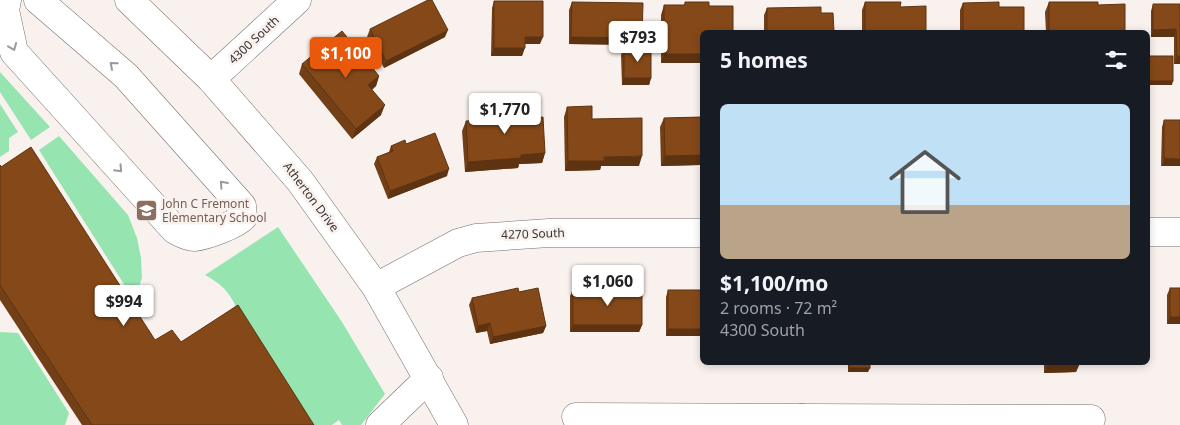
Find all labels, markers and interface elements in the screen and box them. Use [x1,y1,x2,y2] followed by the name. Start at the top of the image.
[225,12,283,68] street label: 4300 South
[608,20,668,63] pin: $793
[620,26,656,48] text: $793
[305,36,387,79] pin: $1,100
[7,42,17,51] one-way arrow
[321,42,371,64] text: $1,100
[720,46,808,74] text: 5 homes
[1102,46,1130,74] icon: filters
[110,62,119,70] one-way arrow
[464,92,546,135] pin: $1,770
[480,98,530,120] text: $1,770
[880,137,970,227] icon: home
[280,158,343,235] street label: Atherton Drive
[114,164,123,173] one-way arrow
[220,181,229,190] one-way arrow
[161,195,267,226] place label: John C Fremont Elementary School
[134,199,158,223] school or university icon: John C Fremont Elementary School
[501,224,565,243] street label: 4270 South
[567,264,649,307] pin: $1,060
[720,269,828,297] text: $1,100/mo
[583,270,633,292] text: $1,060
[94,284,154,327] pin: $994
[106,290,142,312] text: $994
[720,297,837,319] text: 2 rooms · 72 m²
[720,319,805,341] text: 4300 South

